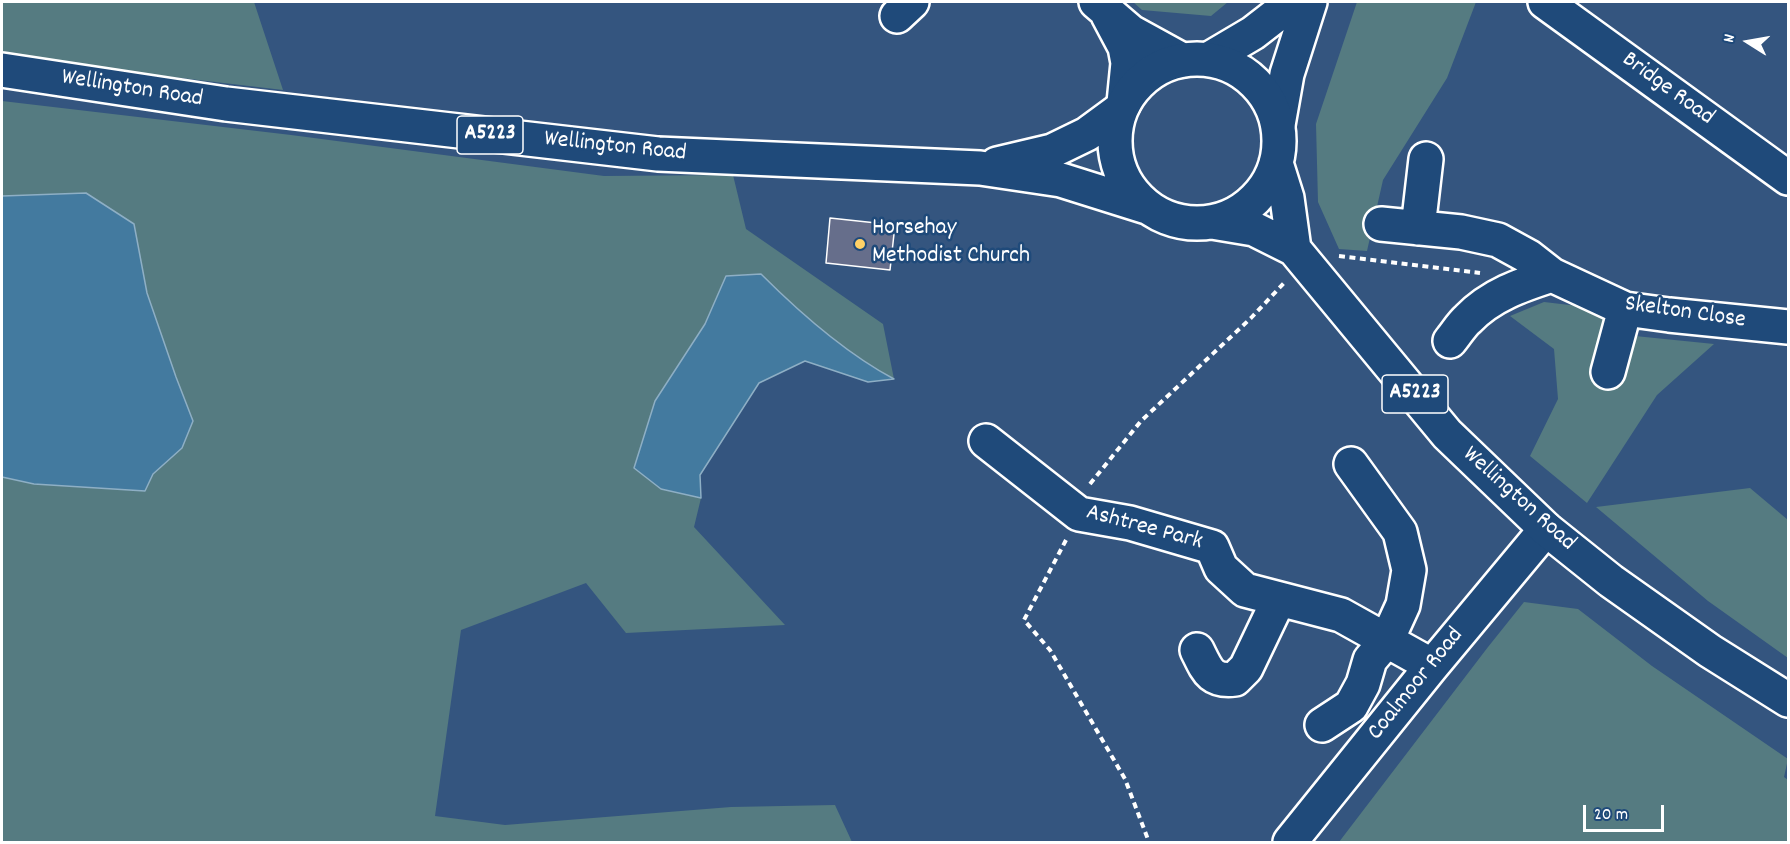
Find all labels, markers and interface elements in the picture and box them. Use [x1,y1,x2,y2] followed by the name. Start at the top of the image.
[1718,12,1778,72] north arrow
[1718,32,1742,45] text: N
[1615,47,1719,133] street label: Bridge Road
[59,65,205,115] street label: Wellington Road
[457,116,523,154] road number: A5223
[543,126,687,170] street label: Wellington Road
[872,216,1030,272] place label: Horsehay Methodist Church
[853,237,867,251] marker: Horsehay Methodist Church
[1623,291,1747,337] street label: Skelton Close
[1382,375,1448,413] road number: A5223
[1455,442,1581,558] street label: Wellington Road
[1083,500,1205,558] street label: Ashtree Park
[1363,623,1471,747] street label: Coalmoor Road
[1586,793,1667,831] scale bar
[1594,803,1628,828] text: 20 m

